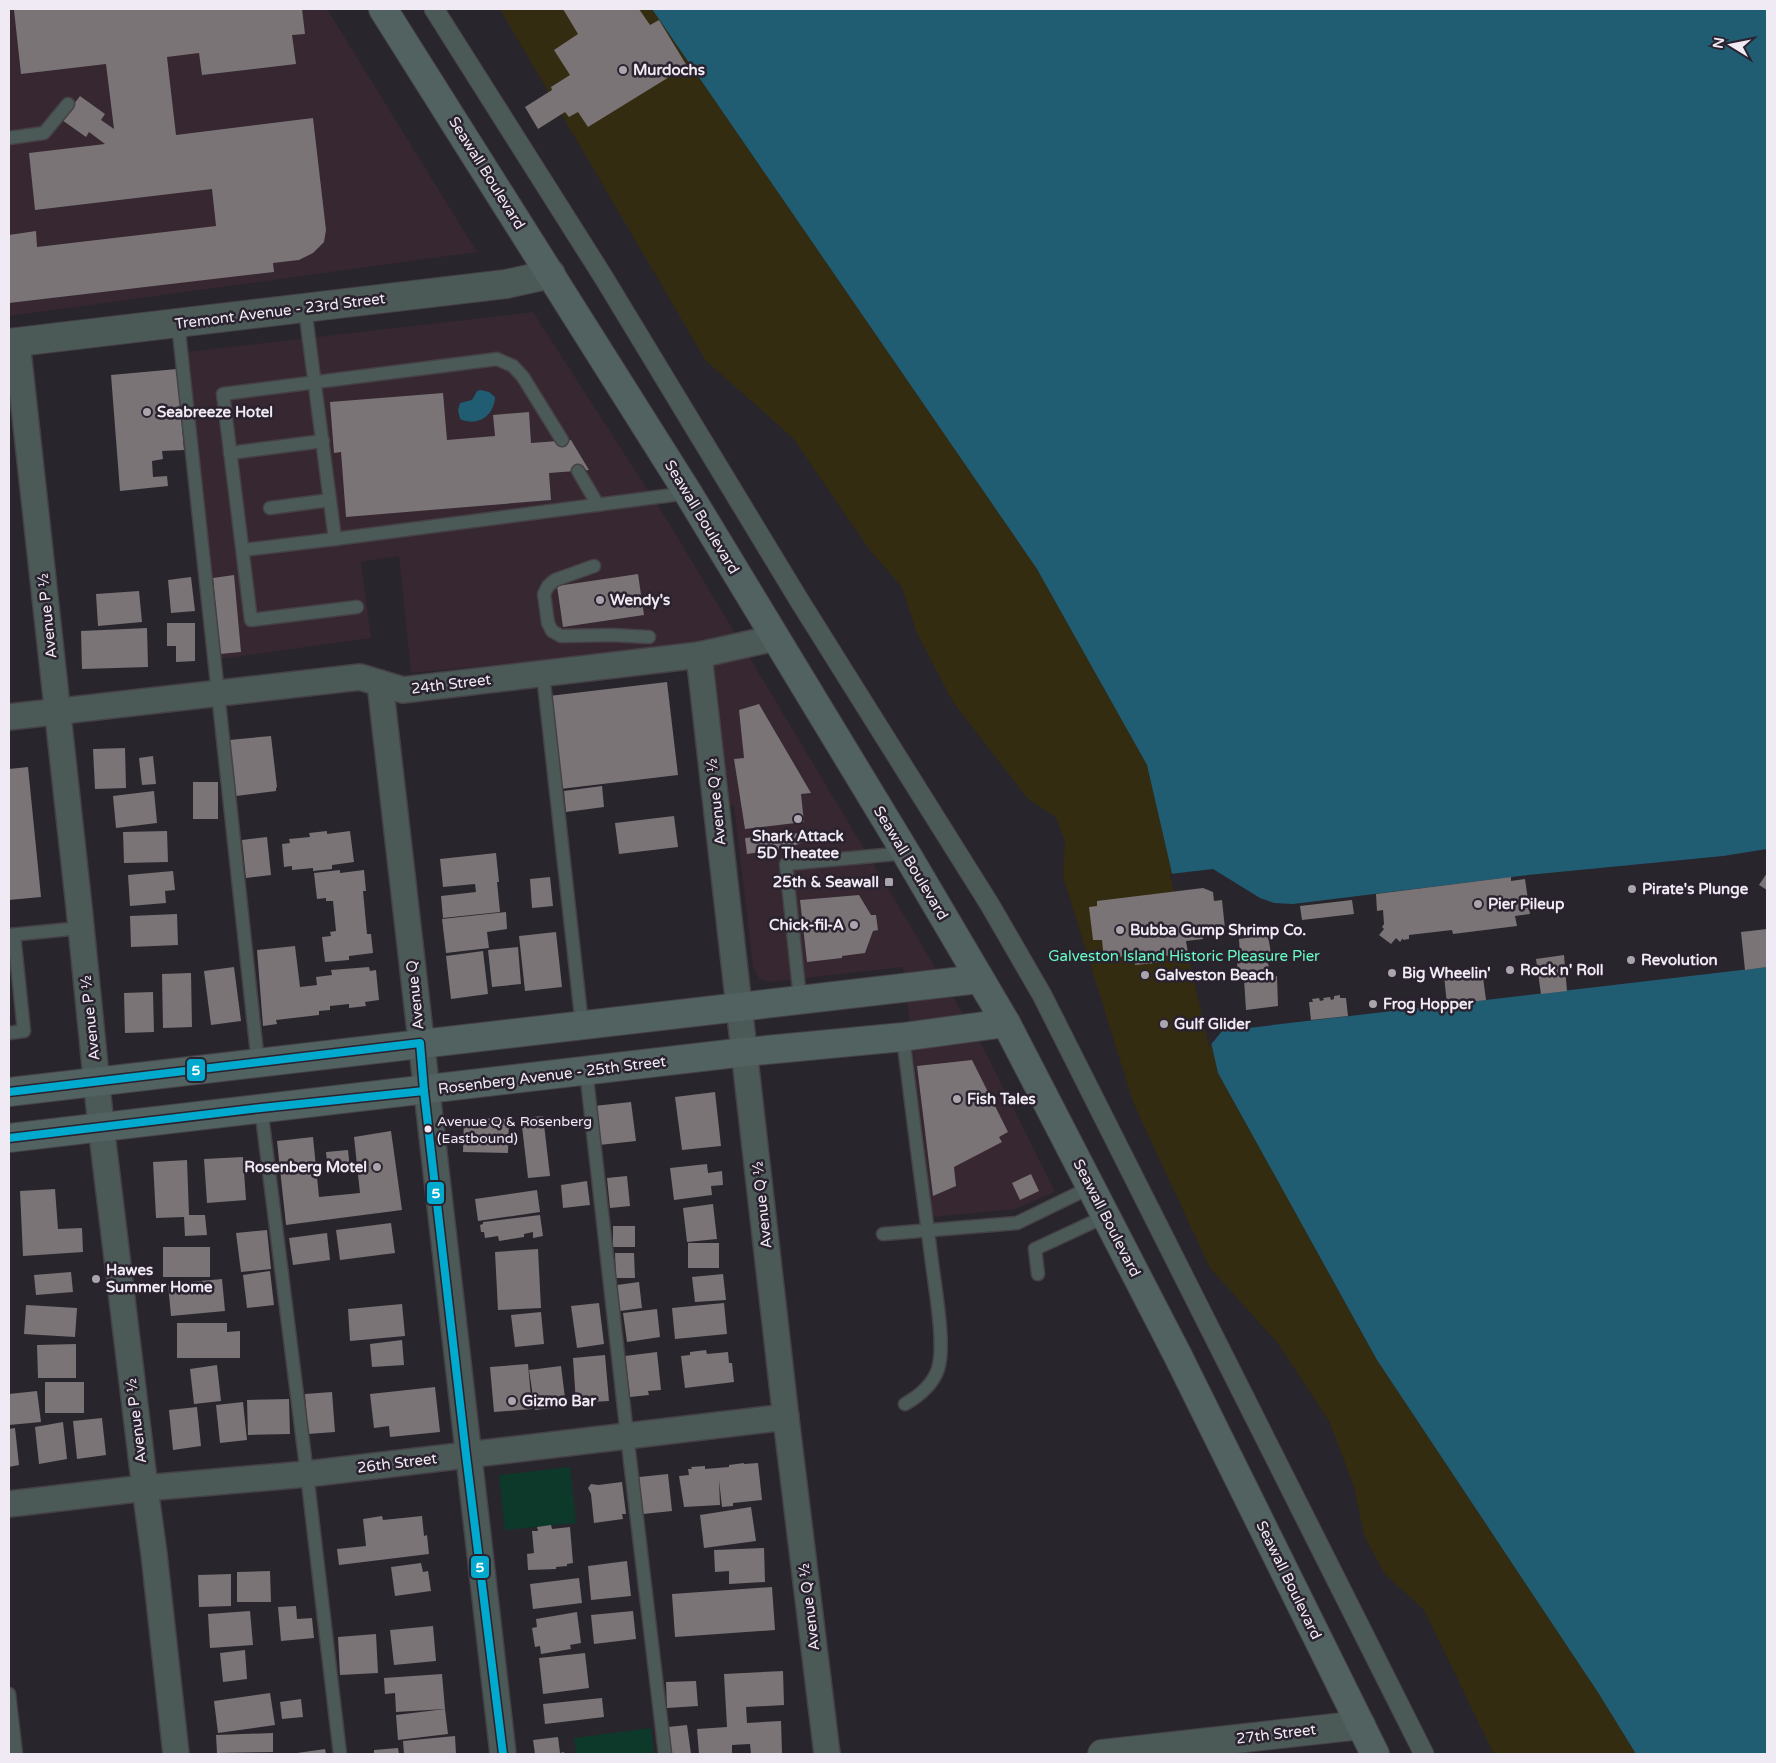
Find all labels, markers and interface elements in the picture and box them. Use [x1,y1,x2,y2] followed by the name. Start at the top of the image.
[1706,20,1756,70] north arrow
[1709,36,1728,50] text: N
[633,61,705,79] place label: Murdochs
[617,64,629,76] marker: Murdochs
[445,113,529,233] street label: Seawall Boulevard
[174,289,387,333] street label: Tremont Avenue - 23rd Street
[157,403,273,421] place label: Seabreeze Hotel
[141,406,153,418] marker: Seabreeze Hotel
[661,457,743,577] street label: Seawall Boulevard
[34,572,60,659] street label: Avenue P ½
[610,591,670,610] place label: Wendy's
[594,594,606,606] marker: Wendy's
[410,670,492,698] street label: 24th Street
[702,757,730,847] street label: Avenue Q ½
[870,803,952,923] street label: Seawall Boulevard
[792,813,804,825] marker: Shark Attack 5D Theatee
[752,827,844,862] place label: Shark Attack 5D Theatee
[773,873,879,891] place label: 25th & Seawall
[883,876,895,888] marker: 25th & Seawall
[1642,880,1749,899] place label: Pirate's Plunge
[1626,883,1638,895] marker: Pirate's Plunge
[1488,895,1565,914] place label: Pier Pileup
[1472,898,1484,910] marker: Pier Pileup
[769,916,844,934] place label: Chick-fil-A
[848,919,860,931] marker: Chick-fil-A
[1130,921,1306,940] place label: Bubba Gump Shrimp Co.
[1114,924,1126,936] marker: Bubba Gump Shrimp Co.
[1048,947,1320,965] park label: Galveston Island Historic Pleasure Pier
[1641,951,1718,969] place label: Revolution
[1625,954,1637,966] marker: Revolution
[402,959,428,1031] street label: Avenue Q
[1520,961,1604,979] place label: Rock n' Roll
[1402,964,1491,983] place label: Big Wheelin'
[1504,964,1516,976] marker: Rock n' Roll
[1155,966,1274,984] place label: Galveston Beach
[1386,967,1398,979] marker: Big Wheelin'
[1139,969,1151,981] marker: Galveston Beach
[77,974,103,1061] street label: Avenue P ½
[1383,995,1473,1014] place label: Frog Hopper
[1367,998,1379,1010] marker: Frog Hopper
[1174,1015,1251,1033] place label: Gulf Glider
[1158,1018,1170,1030] marker: Gulf Glider
[437,1052,667,1098] street label: Rosenberg Avenue - 25th Street
[186,1058,206,1082] line badge: 5
[192,1062,201,1079] text: 5
[967,1090,1036,1108] place label: Fish Tales
[951,1093,963,1105] marker: Fish Tales
[437,1113,592,1147] place label: Avenue Q & Rosenberg (Eastbound)
[423,1124,433,1134] marker: Avenue Q & Rosenberg (Eastbound)
[1070,1156,1144,1280] street label: Seawall Boulevard
[244,1158,367,1177] place label: Rosenberg Motel
[748,1160,776,1250] street label: Avenue Q ½
[371,1161,383,1173] marker: Rosenberg Motel
[426,1181,445,1205] line badge: 5
[432,1185,441,1202] text: 5
[106,1261,213,1296] place label: Hawes Summer Home
[90,1273,102,1285] marker: Hawes Summer Home
[122,1377,150,1465] street label: Avenue P ½
[522,1392,596,1410] place label: Gizmo Bar
[506,1395,518,1407] marker: Gizmo Bar
[356,1449,438,1477] street label: 26th Street
[1252,1518,1326,1642] street label: Seawall Boulevard
[470,1555,490,1579] line badge: 5
[476,1559,485,1576] text: 5
[795,1562,823,1652] street label: Avenue Q ½
[1235,1720,1317,1748] street label: 27th Street

